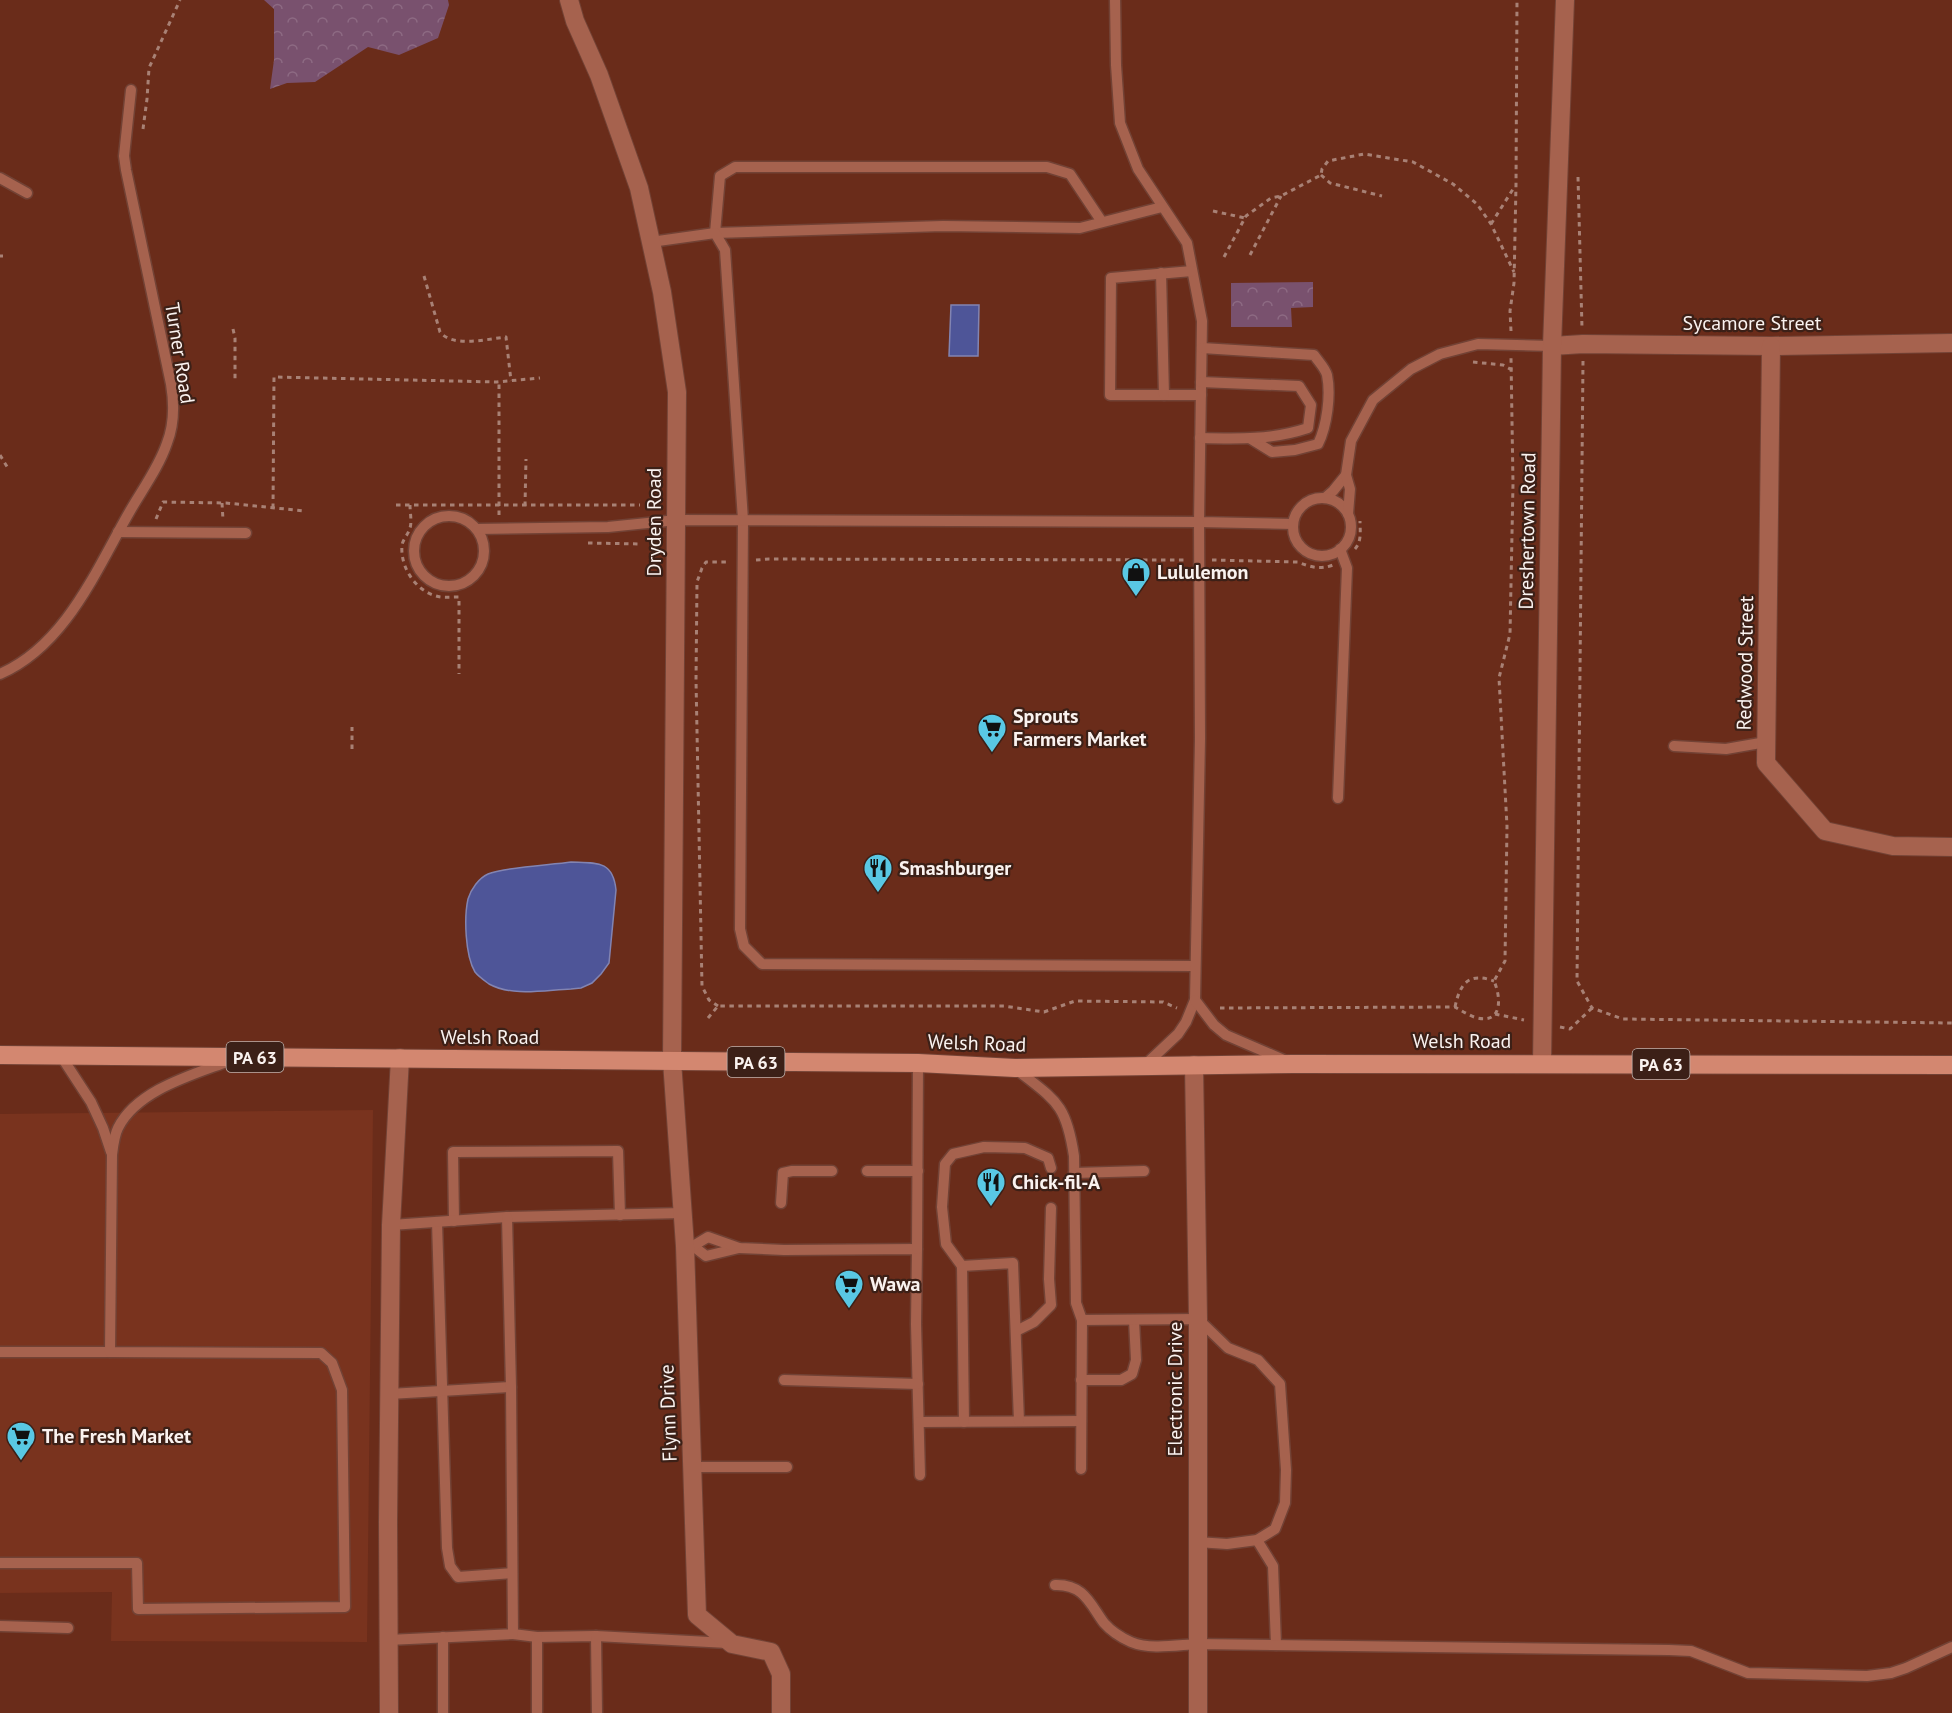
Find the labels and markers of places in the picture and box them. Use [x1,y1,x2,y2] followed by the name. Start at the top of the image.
[1120,556,1152,598] shop icon: Lululemon
[1157,559,1248,585] place label: Lululemon
[1013,703,1147,752] place label: Sprouts Farmers Market
[976,712,1008,754] supermarket icon: Sprouts Farmers Market
[862,852,894,894] restaurant icon: Smashburger
[899,855,1011,881] place label: Smashburger
[975,1166,1007,1208] restaurant icon: Chick-fil-A
[1012,1169,1101,1195] place label: Chick-fil-A
[833,1268,865,1310] supermarket icon: Wawa
[870,1271,921,1297] place label: Wawa
[5,1420,37,1462] supermarket icon: The Fresh Market
[42,1423,191,1449] place label: The Fresh Market

